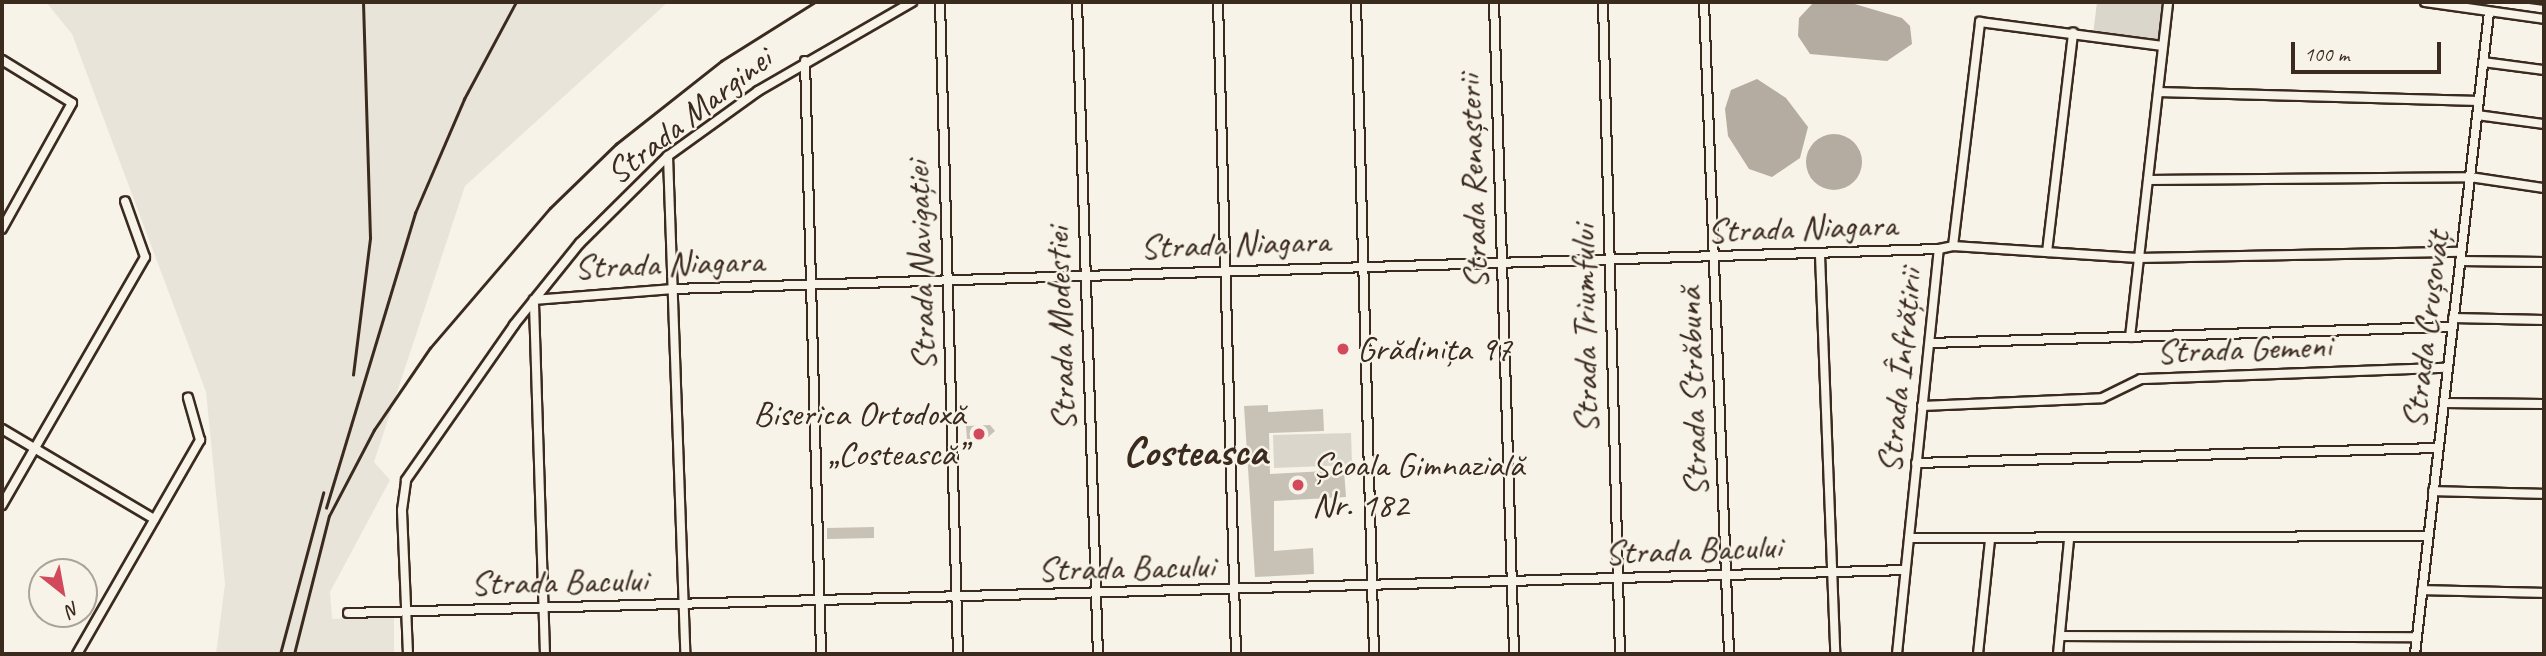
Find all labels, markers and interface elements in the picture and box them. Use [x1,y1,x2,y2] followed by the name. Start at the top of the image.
[2294,28,2444,72] scale bar
[598,38,780,194] street label: Strada Marginei
[2304,41,2349,67] text: 100 m
[1448,75,1498,289] street label: Strada Renașterii
[896,160,946,372] street label: Strada Navigației
[1706,204,1898,252] street label: Strada Niagara
[1139,220,1331,268] street label: Strada Niagara
[1562,224,1608,434] street label: Strada Triumfului
[1036,226,1086,432] street label: Strada Modestiei
[2393,229,2459,431] street label: Strada Crușovăț
[573,240,765,288] street label: Strada Niagara
[1868,267,1932,475] street label: Strada Înfrățirii
[1668,287,1718,497] street label: Strada Străbună
[2156,325,2332,373] street label: Strada Gemeni
[1357,328,1511,370] place label: Grădinița 97
[1335,341,1351,357] marker: Grădinița 97
[753,393,965,475] place label: Biserica Ortodoxă „Costească”
[971,426,987,442] marker: Biserica Ortodoxă „Costească”
[1123,427,1267,477] district label: Costeasca
[1312,444,1524,526] place label: Școala Gimnazială Nr. 182
[1290,477,1306,493] marker: Școala Gimnazială Nr. 182
[1603,526,1783,574] street label: Strada Bacului
[1037,545,1215,591] street label: Strada Bacului
[28,558,98,628] north arrow
[470,559,648,605] street label: Strada Bacului
[62,596,84,623] text: N

